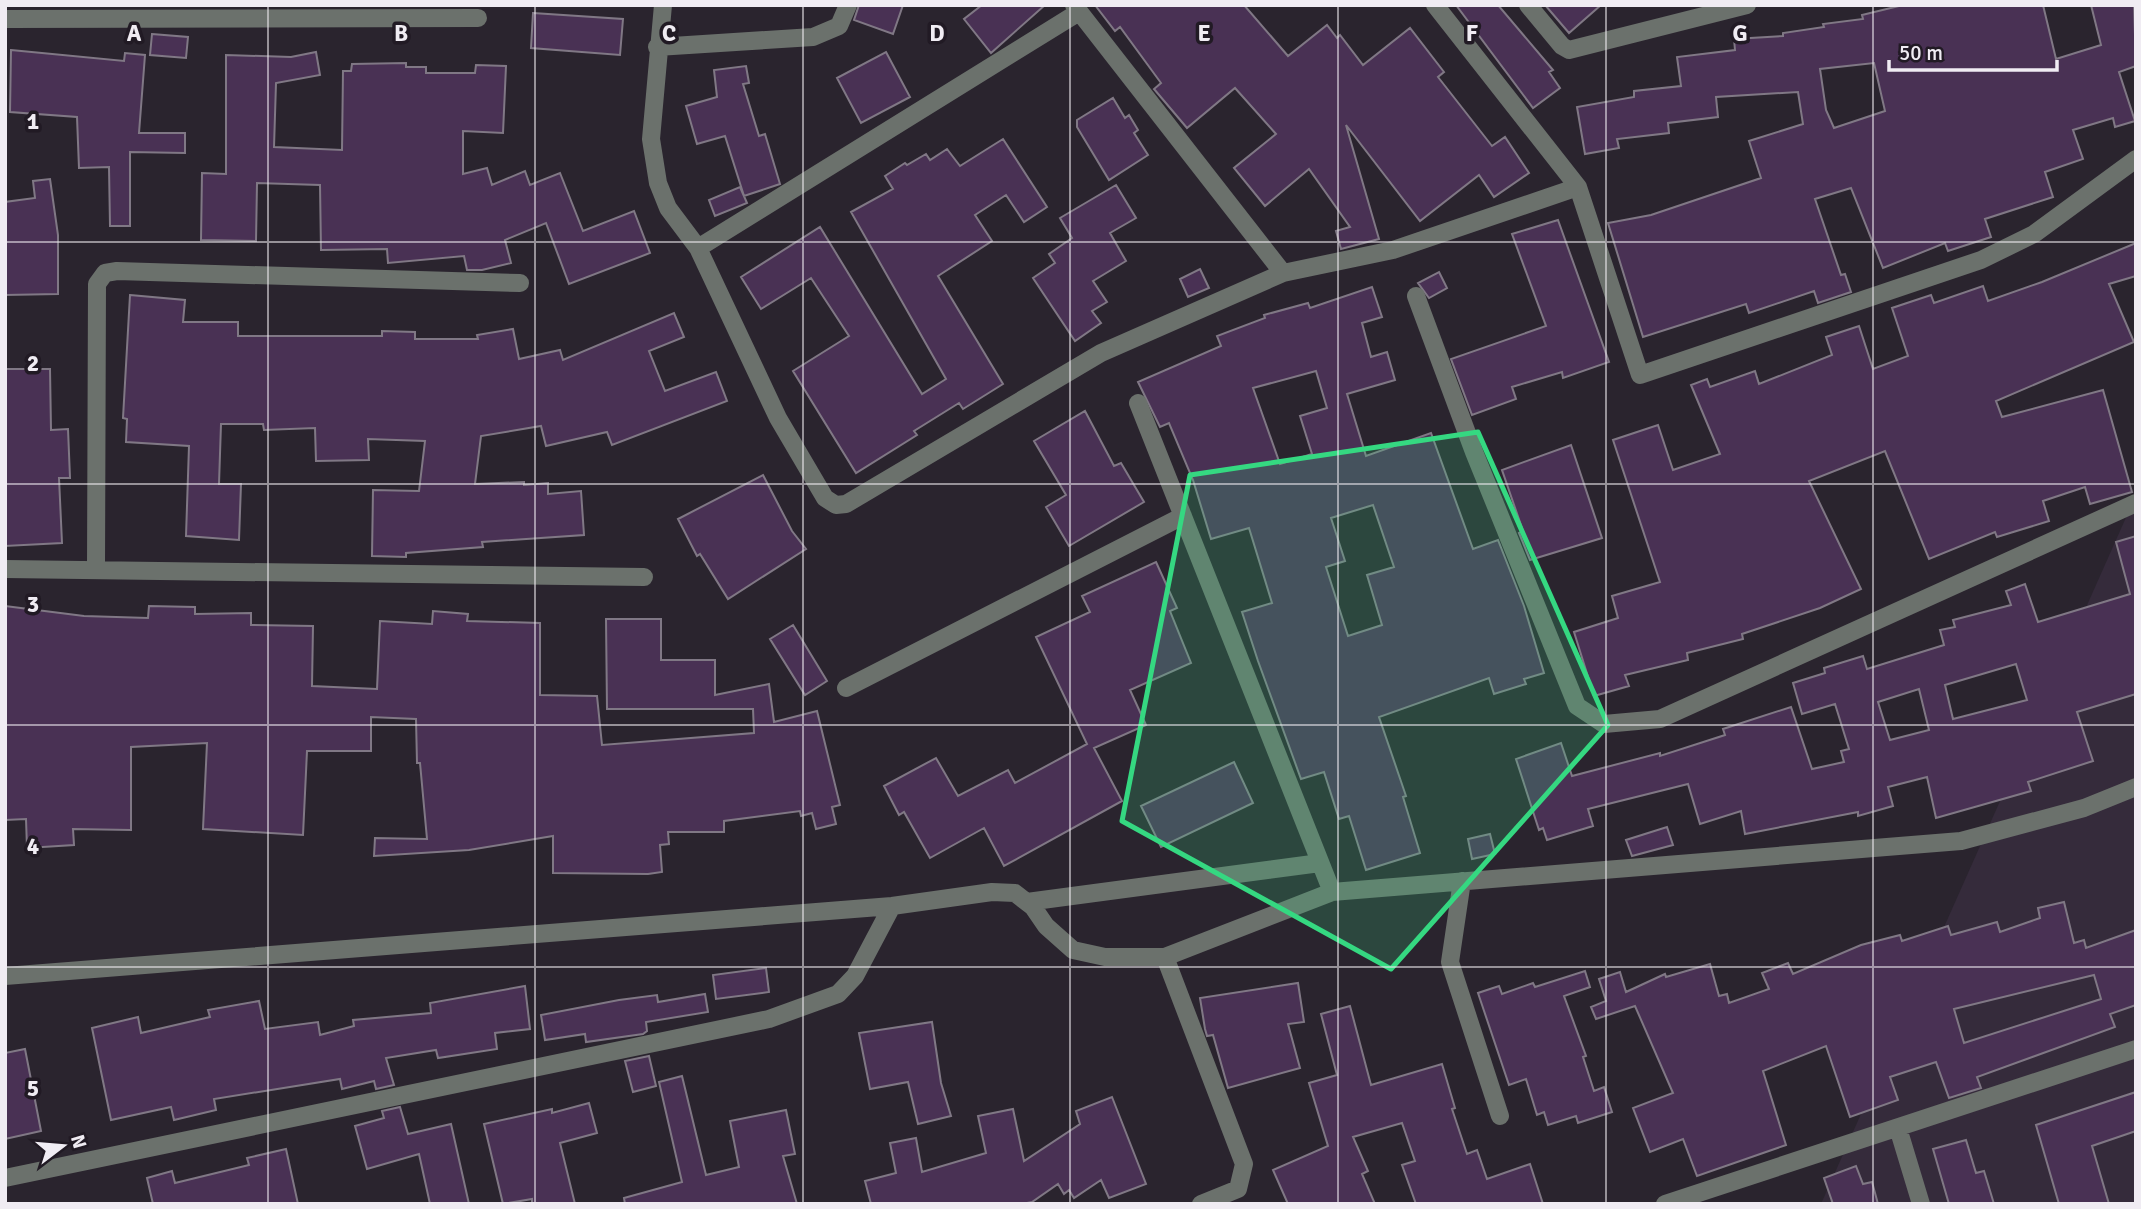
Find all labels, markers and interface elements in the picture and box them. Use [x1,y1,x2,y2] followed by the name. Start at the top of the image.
[127,19,142,48] text: A
[394,19,408,48] text: B
[662,19,676,48] text: C
[929,19,945,48] text: D
[1197,19,1211,48] text: E
[1466,19,1478,48] text: F
[1732,19,1748,48] text: G
[1889,28,2057,72] scale bar
[1899,40,1943,66] text: 50 m
[27,107,39,136] text: 1
[27,349,39,378] text: 2
[27,590,39,619] text: 3
[27,832,39,861] text: 4
[27,1074,39,1103] text: 5
[28,1111,98,1181] north arrow
[65,1132,92,1151] text: N

